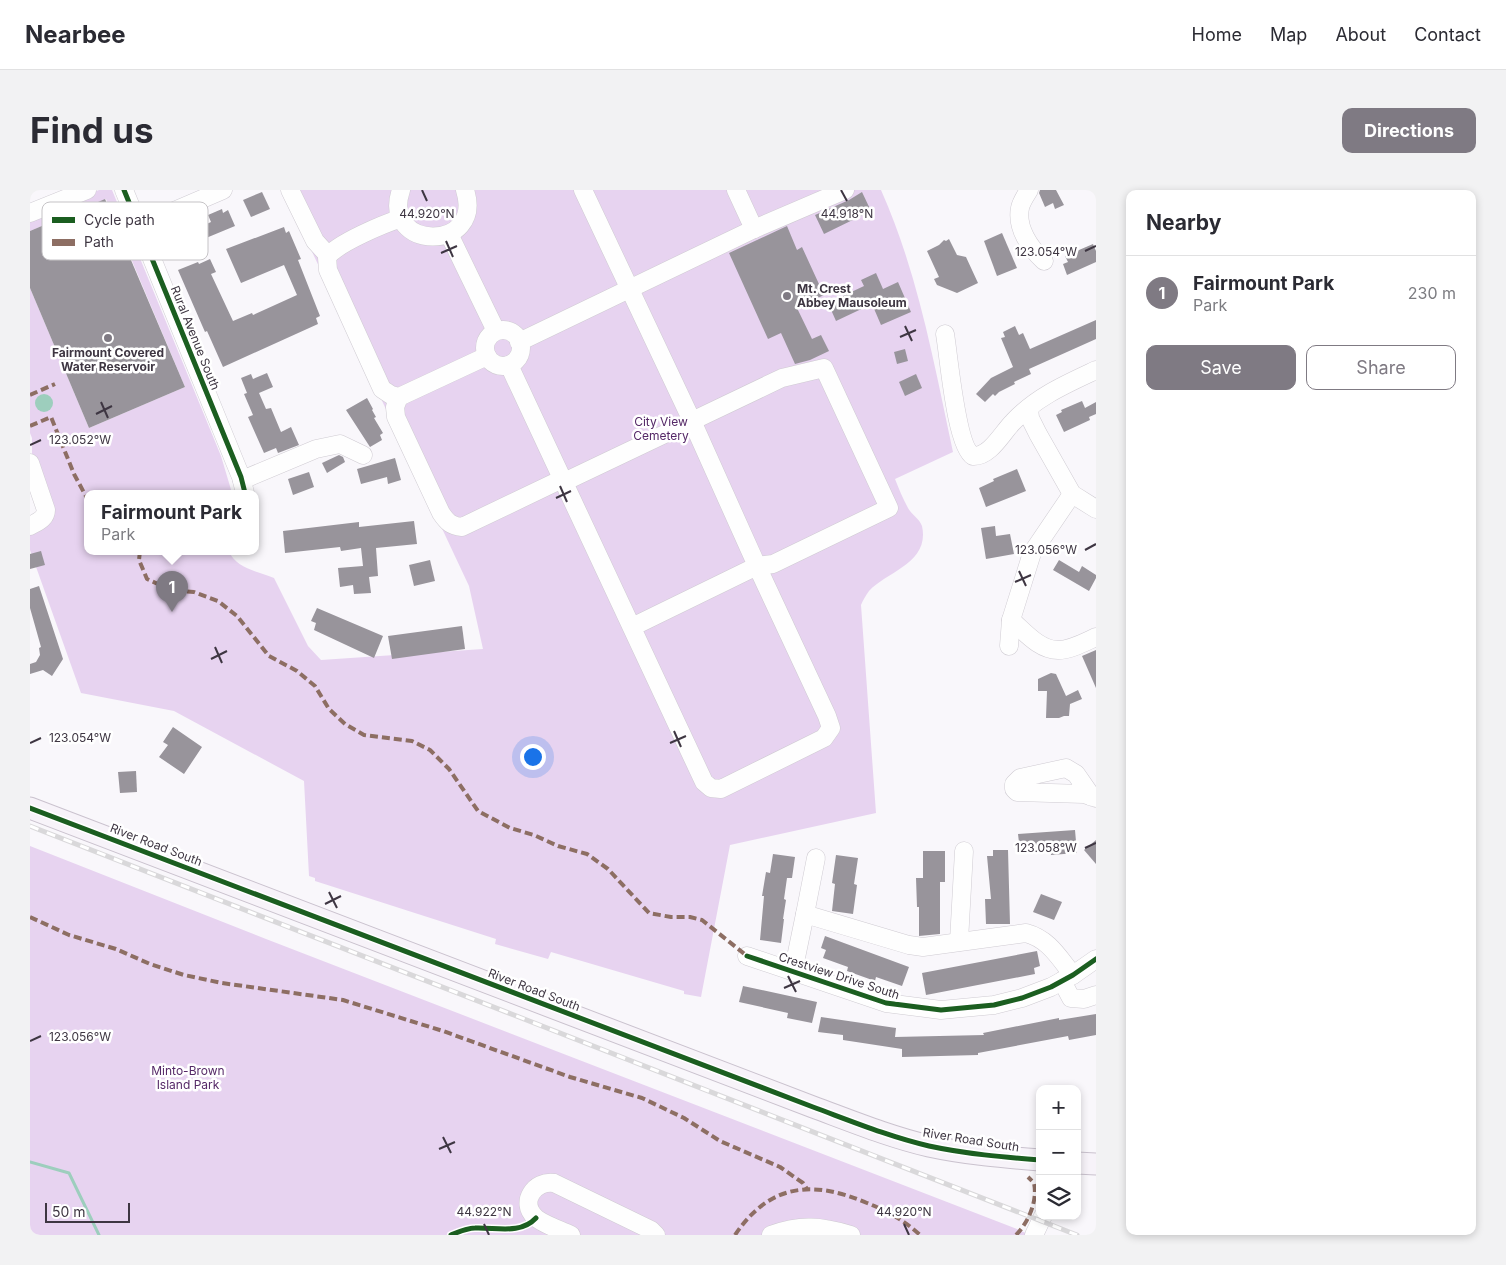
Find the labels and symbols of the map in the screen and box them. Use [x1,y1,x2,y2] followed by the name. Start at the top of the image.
[42,202,208,260] legend
[399,206,455,221] text: 44.920°N
[821,206,873,221] text: 44.918°N
[84,211,155,228] text: Cycle path
[84,233,114,250] text: Path
[1015,244,1077,259] text: 123.054°W
[797,281,907,310] place label: Mt. Crest Abbey Mausoleum
[168,284,223,392] street label: Rural Avenue South
[781,290,793,302] marker: Mt. Crest Abbey Mausoleum
[102,332,114,344] marker: Fairmount Covered Water Reservoir
[52,345,164,374] place label: Fairmount Covered Water Reservoir
[633,414,689,443] park label: City View Cemetery
[49,432,111,447] text: 123.052°W
[1015,542,1077,557] text: 123.056°W
[156,571,188,612] pin: 1
[49,730,111,745] text: 123.054°W
[520,744,546,770] your location
[108,820,204,869] street label: River Road South
[1015,840,1077,855] text: 123.058°W
[777,949,902,1002] street label: Crestview Drive South
[486,965,582,1014] street label: River Road South
[49,1029,111,1044] text: 123.056°W
[151,1063,225,1092] park label: Minto-Brown Island Park
[922,1124,1020,1155] street label: River Road South
[45,1200,130,1223] scale bar
[456,1204,512,1219] text: 44.922°N
[876,1204,932,1219] text: 44.920°N

